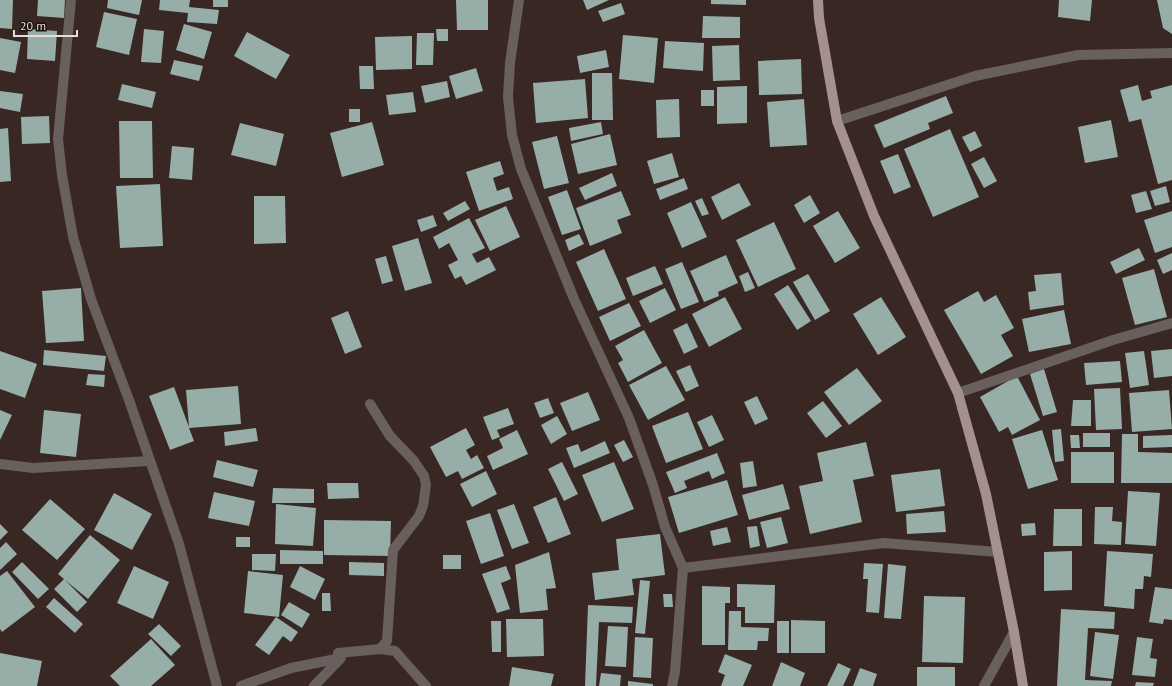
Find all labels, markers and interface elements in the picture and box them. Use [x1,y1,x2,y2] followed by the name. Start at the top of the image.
[14,12,77,38] scale bar
[20,18,46,33] text: 20 m

